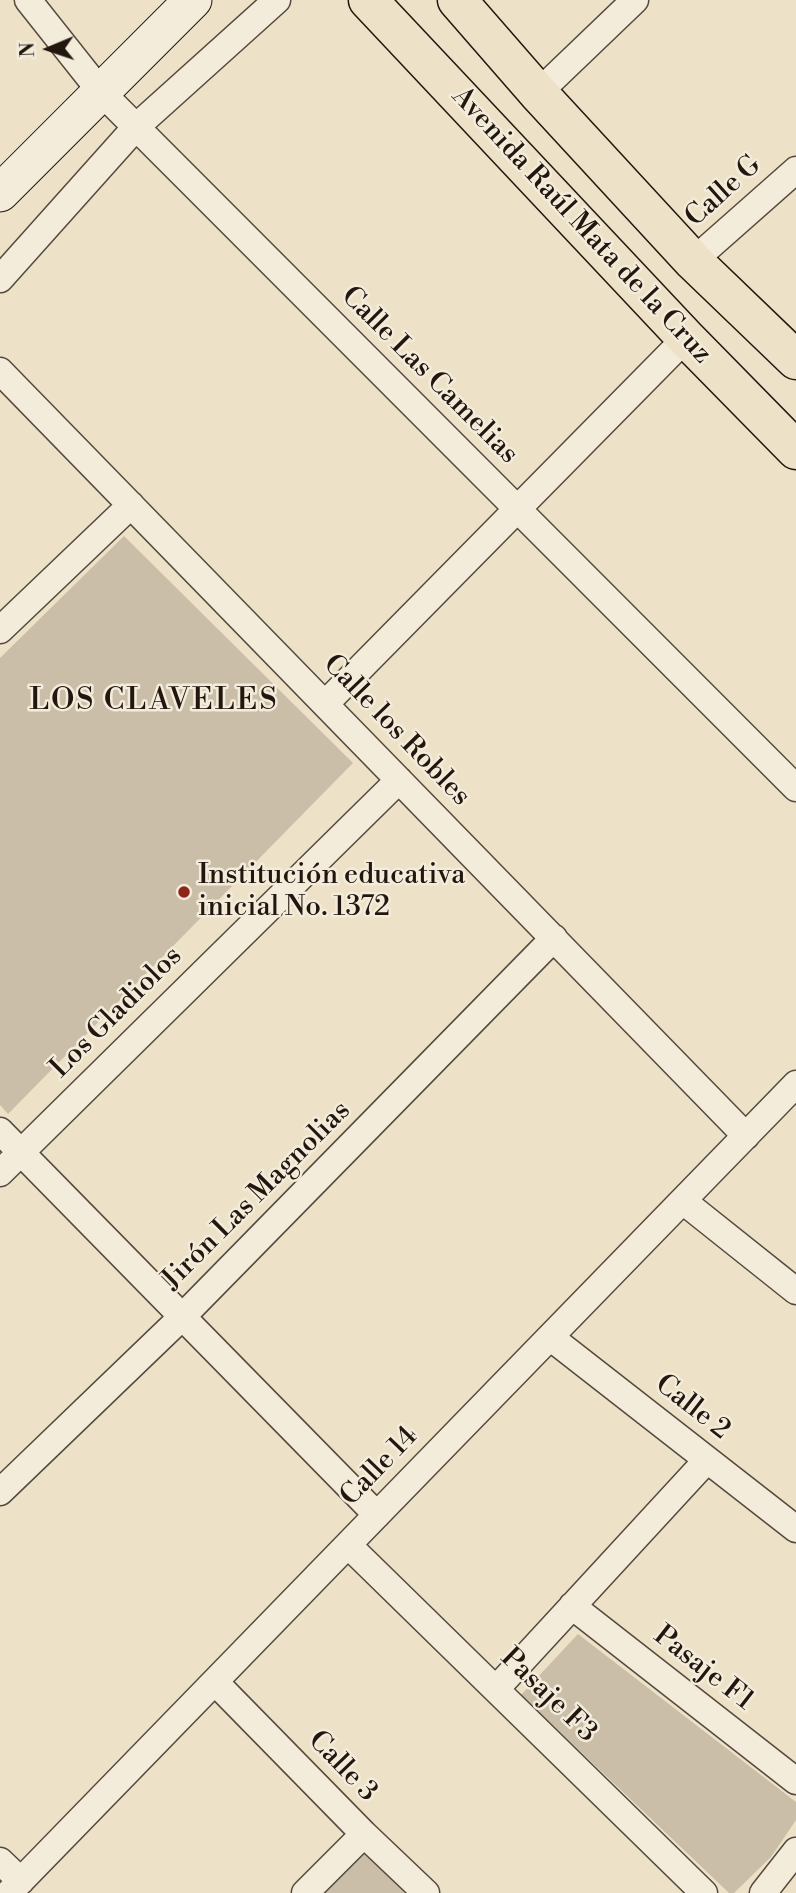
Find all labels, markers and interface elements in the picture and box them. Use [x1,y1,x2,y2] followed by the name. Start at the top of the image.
[14,14,84,84] north arrow
[16,42,40,58] text: N
[444,81,718,371] street label: Avenida Raúl Mata de la Cruz
[679,149,769,235] street label: Calle G
[333,280,525,472] street label: Calle Las Camelias
[315,648,477,814] street label: Calle los Robles
[31,684,277,720] district label: LOS CLAVELES
[198,859,466,925] place label: Institución educativa inicial No. 1372
[176,884,192,900] marker: Institución educativa inicial No. 1372
[44,940,190,1086] street label: Los Gladiolos
[156,1095,358,1297] street label: Jirón Las Magnolias
[648,1368,736,1448] street label: Calle 2
[334,1420,426,1514] street label: Calle 14
[646,1620,760,1718] street label: Pasaje F1
[493,1642,603,1750] street label: Pasaje F3
[300,1725,384,1809] street label: Calle 3

